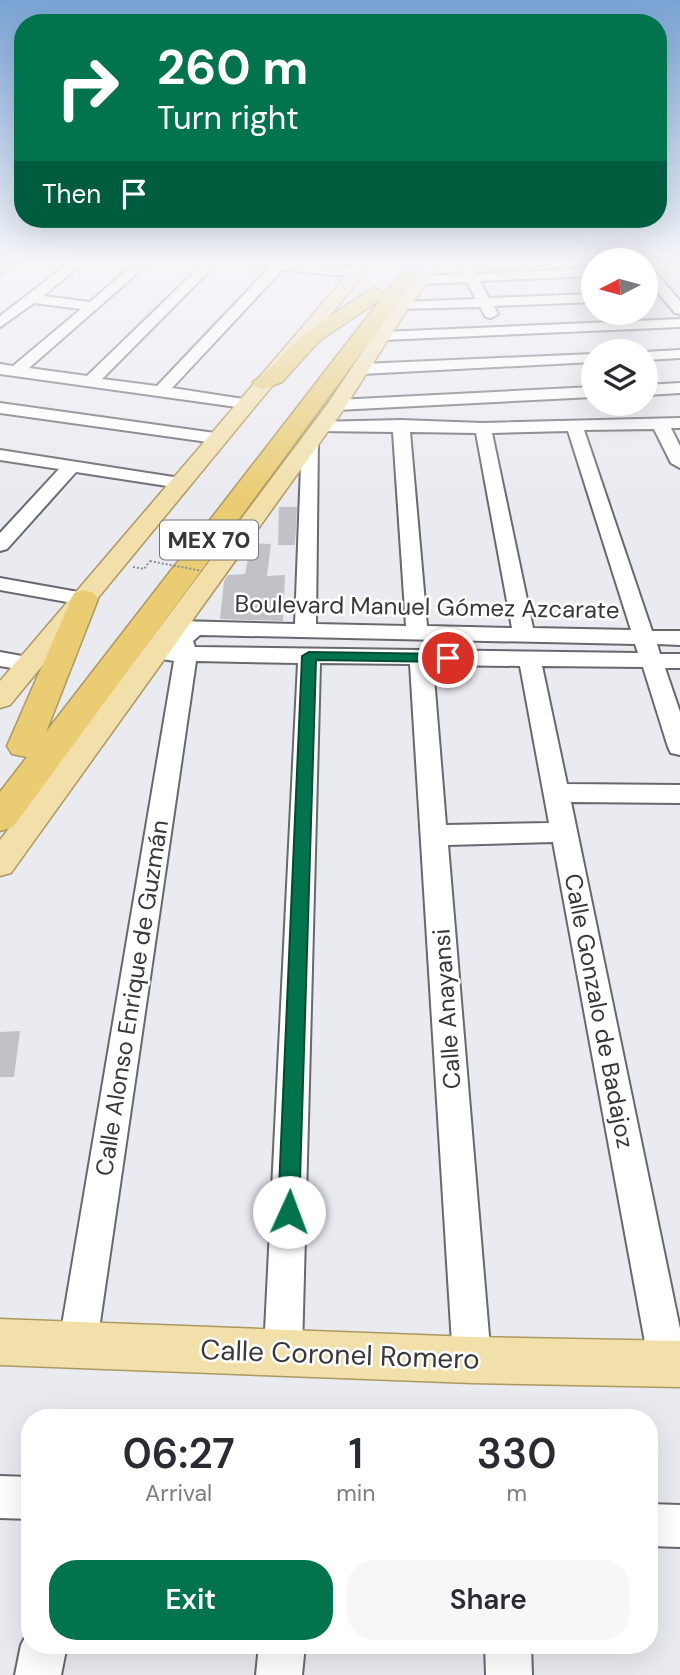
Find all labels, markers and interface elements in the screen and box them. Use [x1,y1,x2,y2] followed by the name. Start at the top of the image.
[157,35,308,99] text: 260 m
[42,42,133,133] icon: right
[157,97,299,139] text: Turn right
[115,175,153,213] icon: arrive
[42,177,101,211] text: Then
[581,248,658,326] north arrow
[581,248,658,416] map controls
[581,339,658,416] button: layers
[160,520,258,560] road number: MEX 70
[234,588,620,625] street label: Boulevard Manuel Gómez Azcarate
[418,628,478,688] pin
[429,639,467,677] icon: arrive
[88,818,175,1178] street label: Calle Alonso Enrique de Guzmán
[558,871,641,1151] street label: Calle Gonzalo de Badajoz
[425,928,468,1090] street label: Calle Anayansi
[252,1175,326,1249] position arrow
[200,1331,480,1378] street label: Calle Coronel Romero
[122,1426,235,1481] text: 06:27
[348,1426,363,1481] text: 1
[477,1426,557,1481] text: 330
[145,1478,212,1508] text: Arrival
[336,1478,375,1508] text: min
[506,1478,527,1508] text: m
[49,1560,333,1640] button: Exit
[347,1560,630,1640] button: Share

